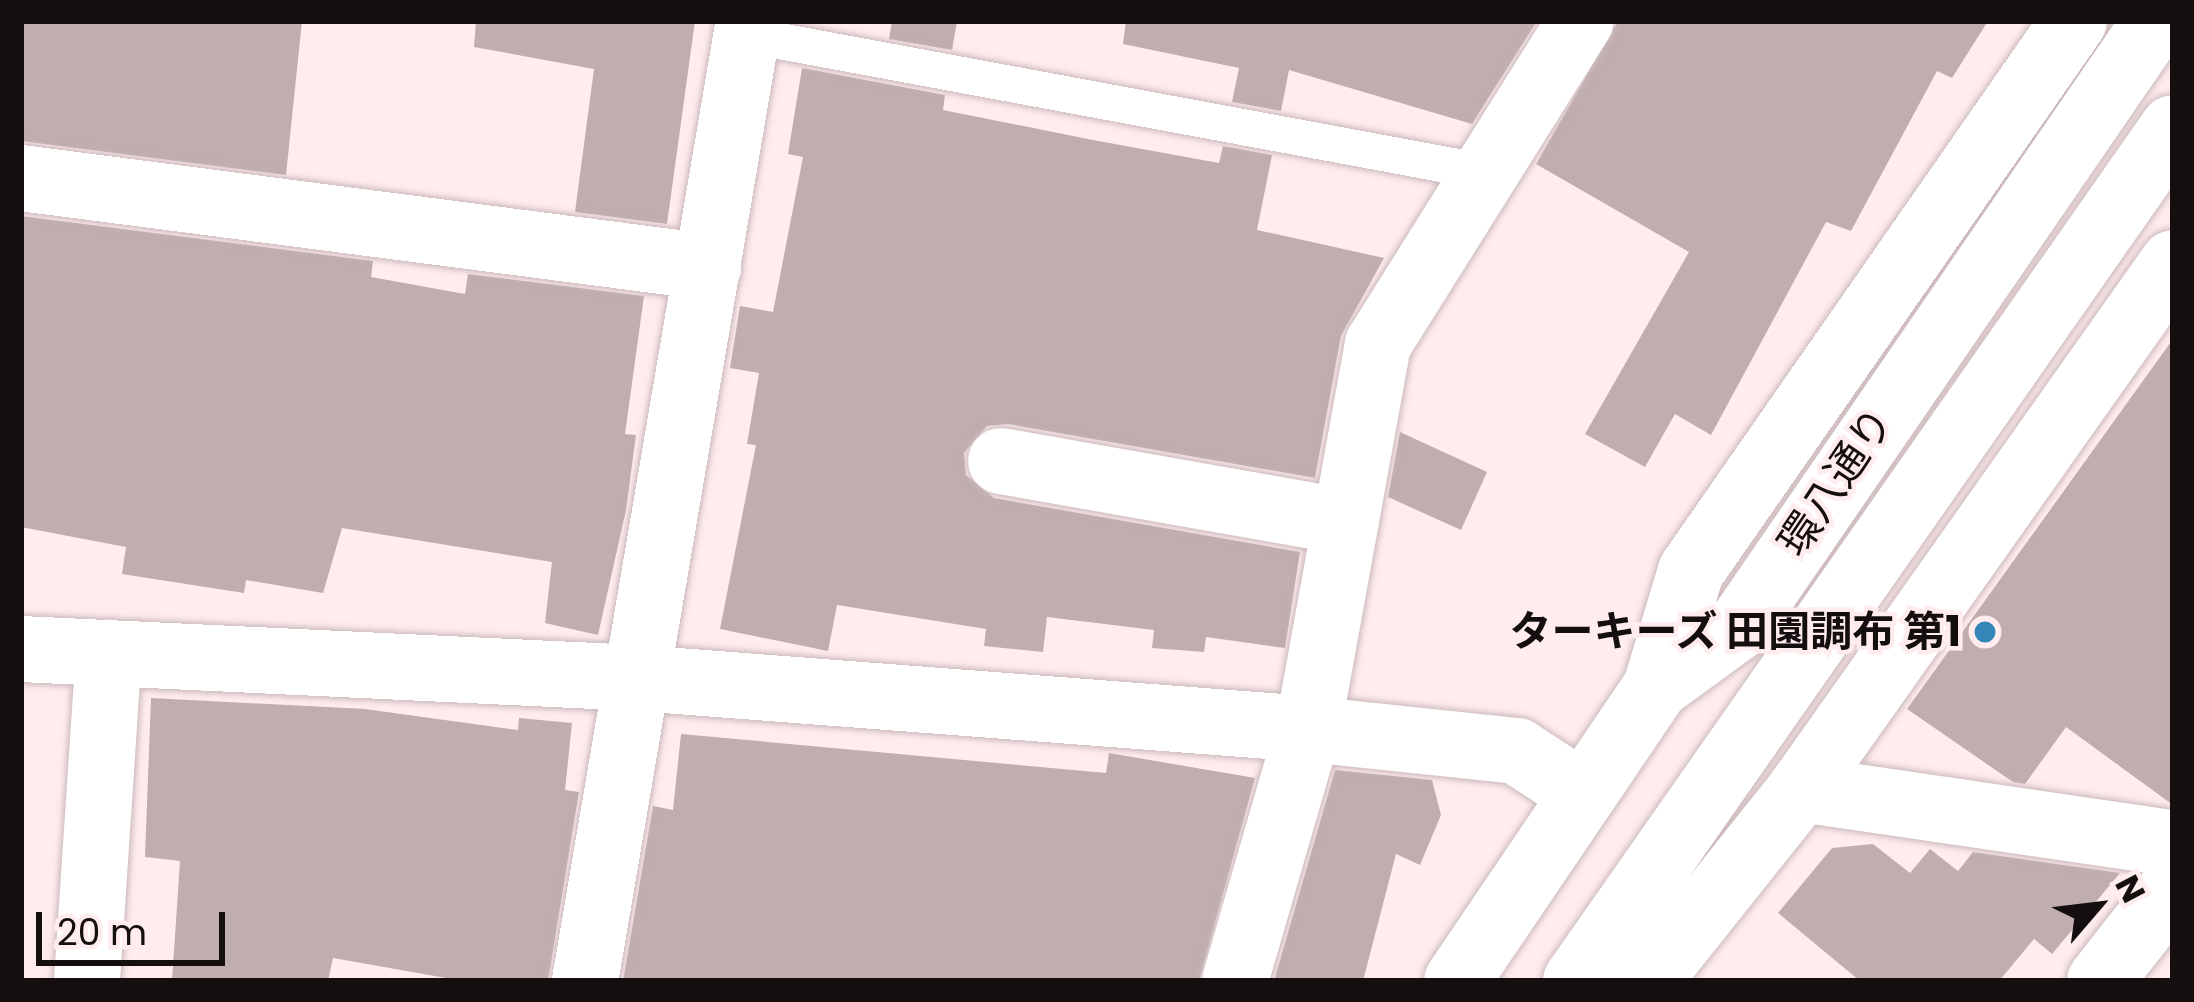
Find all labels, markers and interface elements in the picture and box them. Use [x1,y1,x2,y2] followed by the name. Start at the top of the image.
[1768,398,1904,566] street label: 環八通り
[1507,607,1961,657] place label: ターキーズ 田園調布 第1
[1972,619,1998,645] marker: ターキーズ 田園調布 第1
[2038,846,2158,966] north arrow
[2104,867,2157,911] text: N
[42,888,231,962] scale bar
[57,907,147,958] text: 20 m

